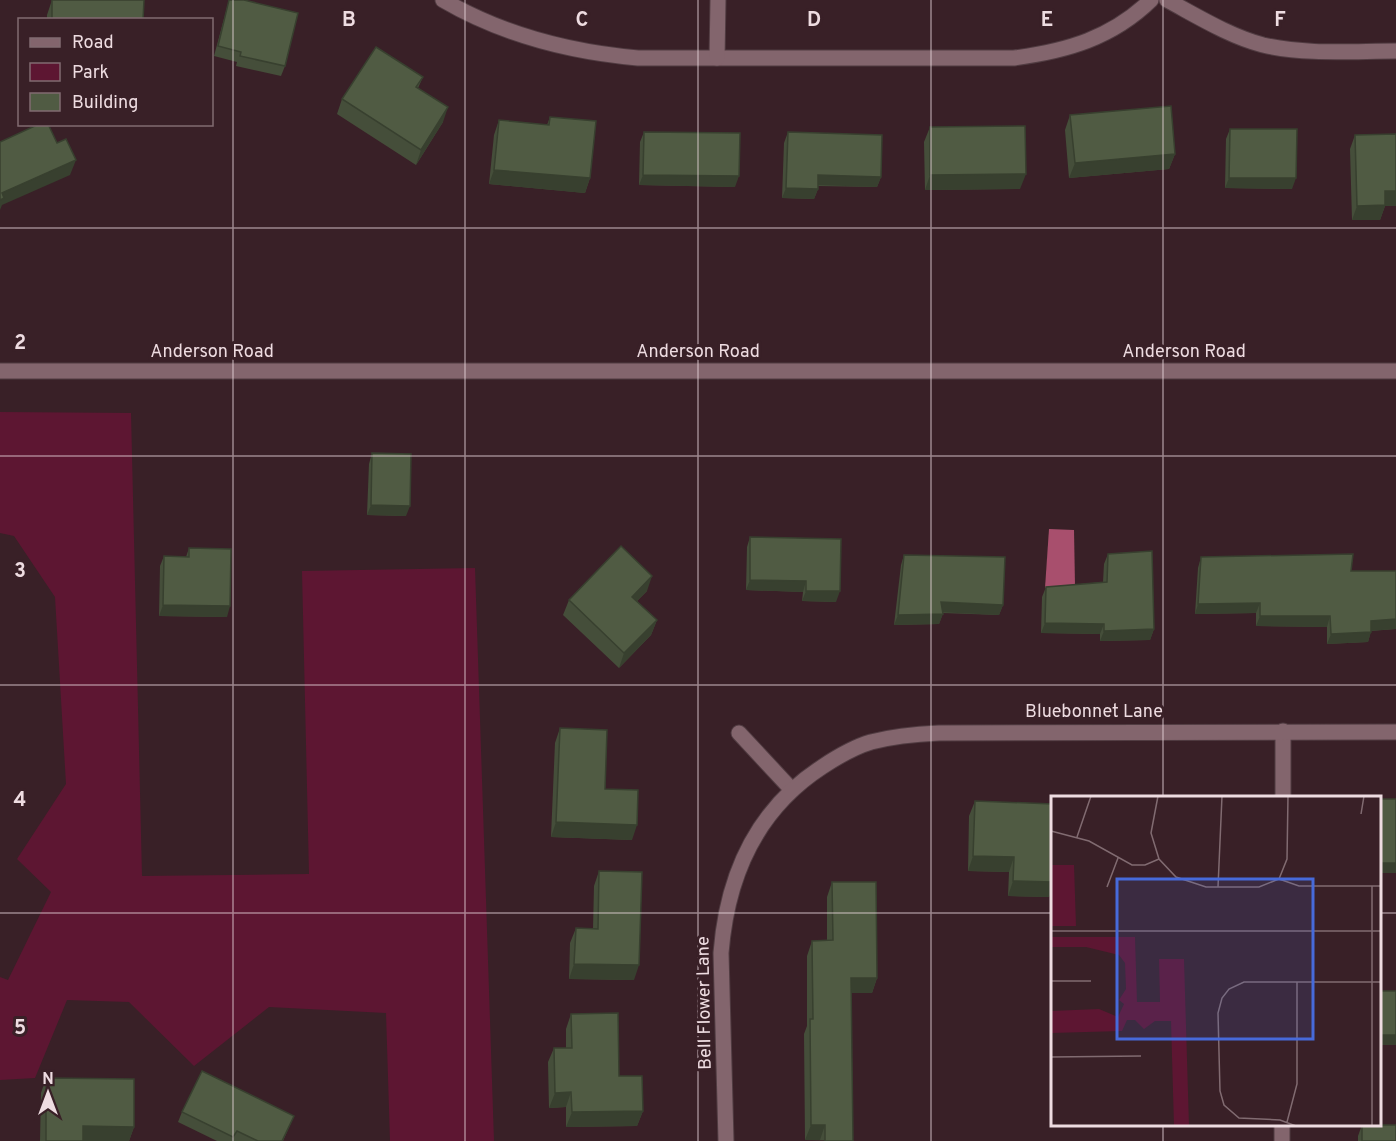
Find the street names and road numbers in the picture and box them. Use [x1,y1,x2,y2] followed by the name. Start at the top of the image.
[150,341,274,364] street label: Anderson Road
[636,341,760,364] street label: Anderson Road
[1122,341,1246,364] street label: Anderson Road
[1025,701,1163,724] street label: Bluebonnet Lane
[692,936,718,1070] street label: Bell Flower Lane

